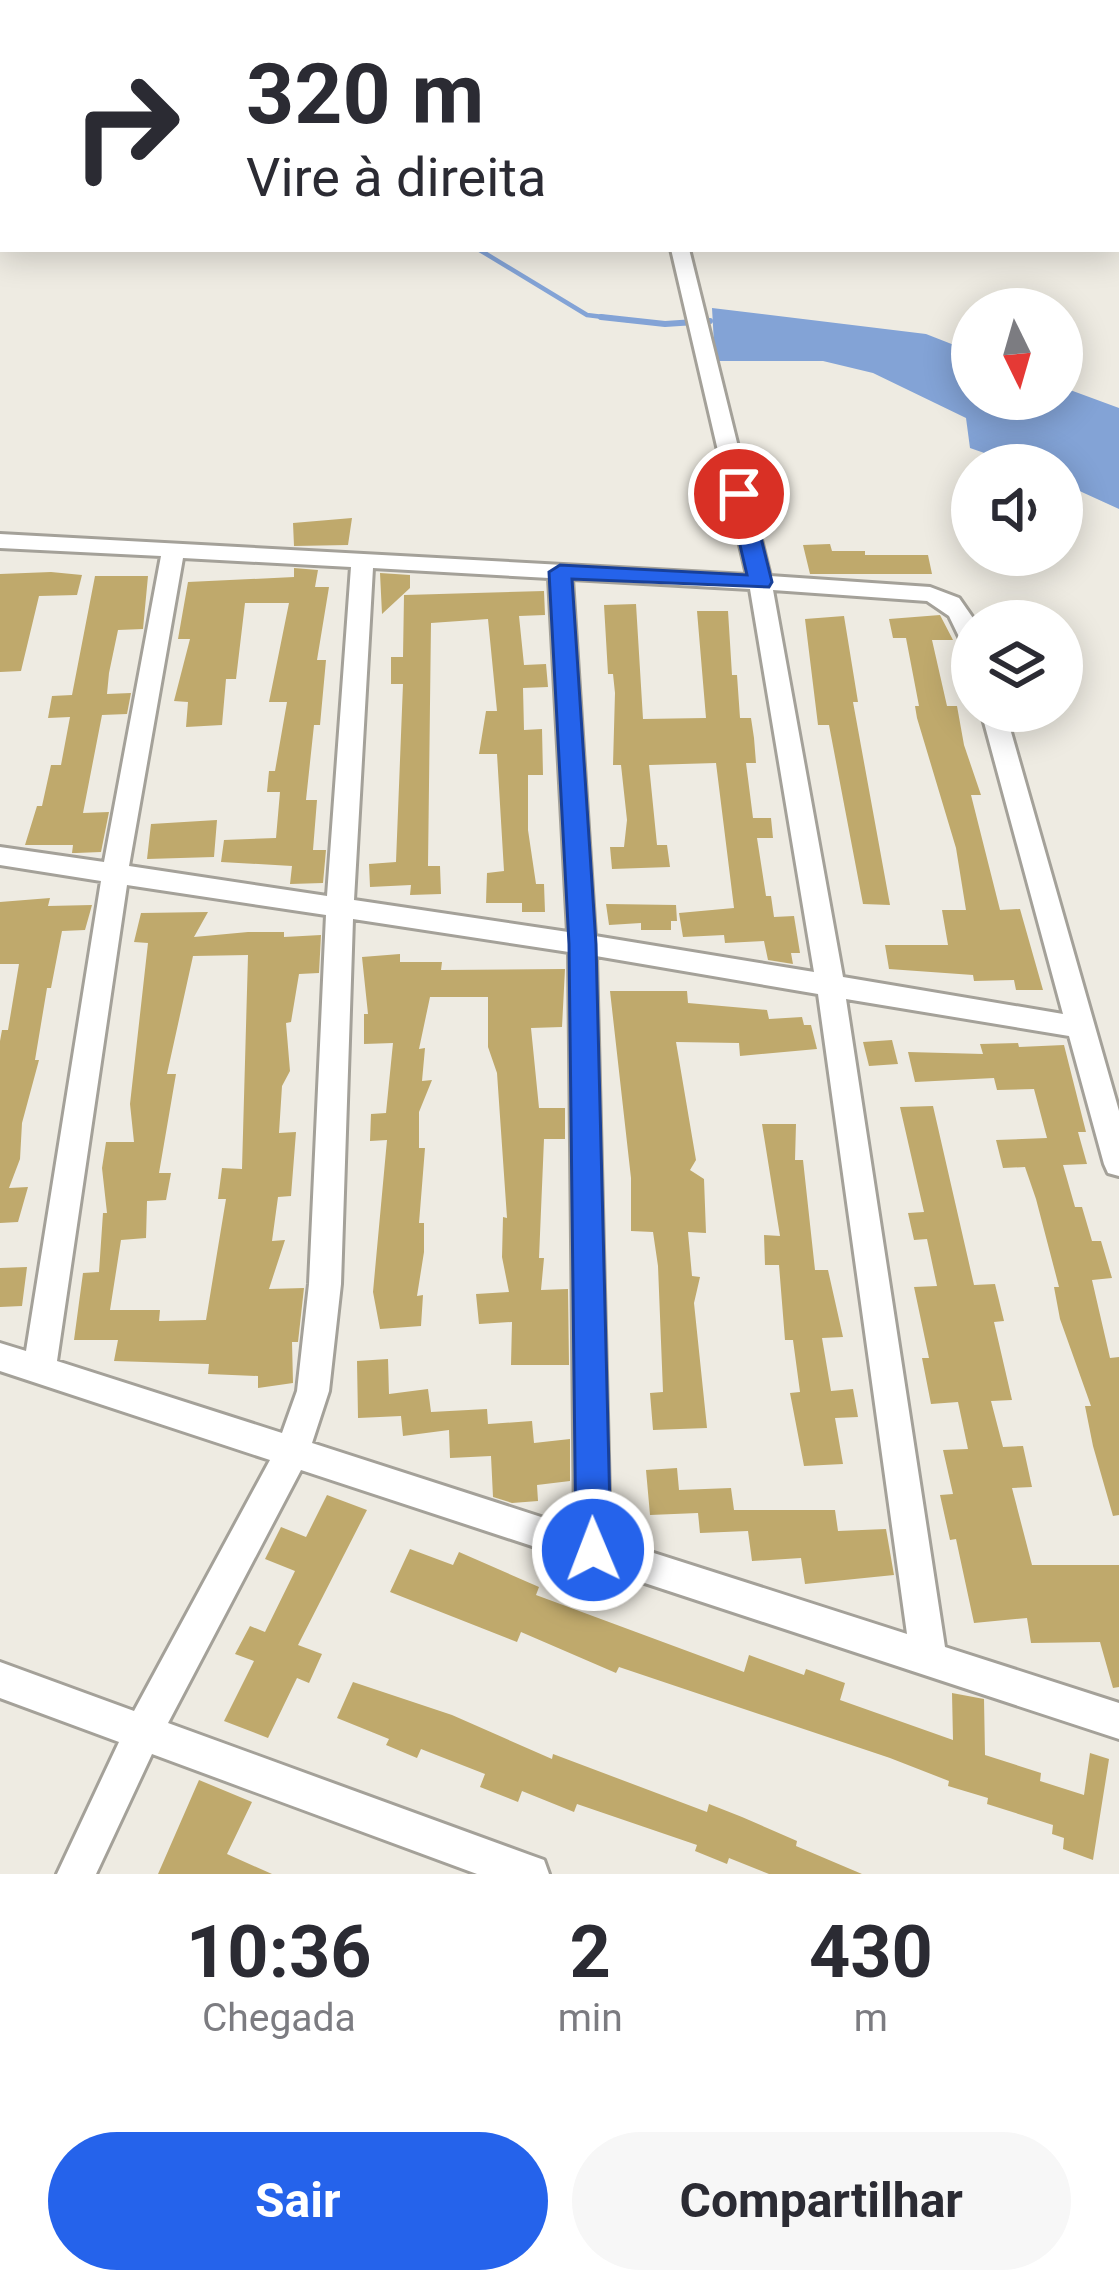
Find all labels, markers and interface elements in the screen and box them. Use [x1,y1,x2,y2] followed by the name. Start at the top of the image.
[246,45,484,144] text: 320 m
[48,48,204,204] icon: right
[246,146,546,209] text: Vire à direita
[951,288,1083,420] north arrow
[951,288,1083,732] map controls
[688,443,790,545] pin
[951,444,1083,576] button: sound
[706,461,772,527] icon: arrive
[951,600,1083,732] button: layers
[530,1487,656,1613] position arrow
[186,1910,372,1995] text: 10:36
[570,1910,611,1995] text: 2
[809,1910,933,1995] text: 430
[202,1995,356,2041] text: Chegada
[558,1995,623,2041] text: min
[854,1995,888,2041] text: m
[48,2132,548,2270] button: Sair
[572,2132,1071,2270] button: Compartilhar

